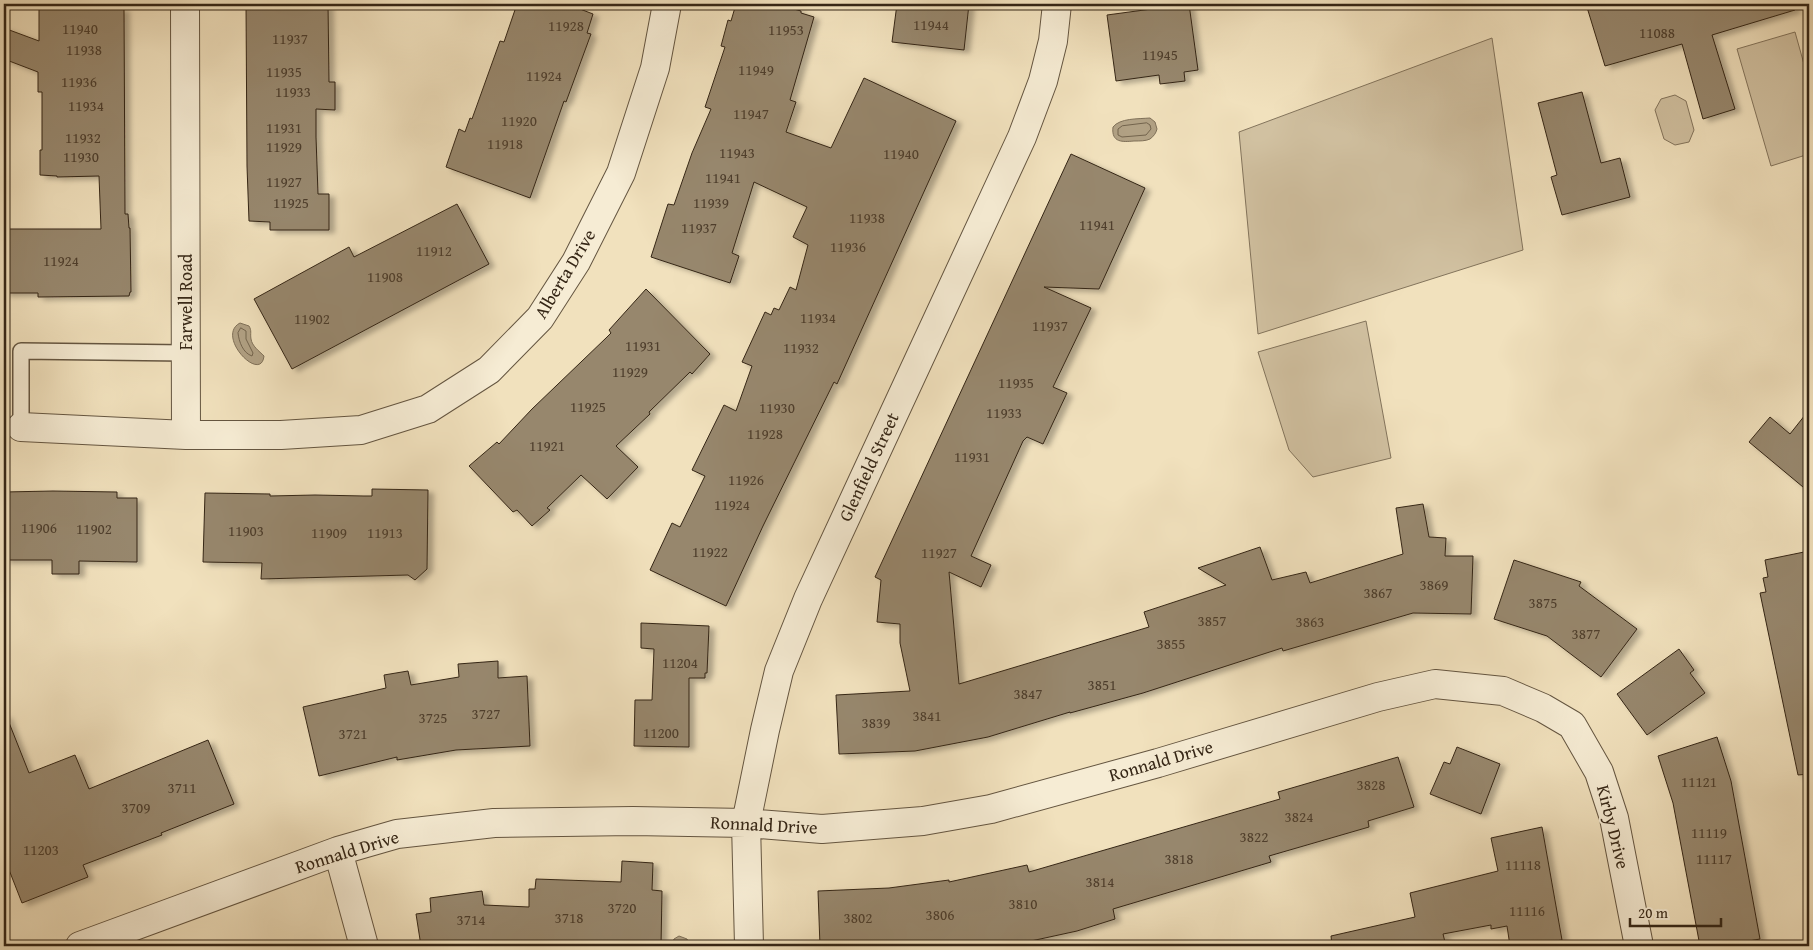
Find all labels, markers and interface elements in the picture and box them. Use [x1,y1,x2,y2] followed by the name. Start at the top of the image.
[913,14,949,35] house number: 11944
[548,15,584,36] house number: 11928
[62,18,98,39] house number: 11940
[768,19,804,40] house number: 11953
[1639,22,1675,43] house number: 11088
[272,28,308,49] house number: 11937
[66,39,102,60] house number: 11938
[1142,44,1178,65] house number: 11945
[738,59,774,80] house number: 11949
[266,61,302,82] house number: 11935
[526,65,562,86] house number: 11924
[61,71,97,92] house number: 11936
[275,81,311,102] house number: 11933
[68,95,104,116] house number: 11934
[733,103,769,124] house number: 11947
[501,110,537,131] house number: 11920
[266,117,302,138] house number: 11931
[65,127,101,148] house number: 11932
[487,133,523,154] house number: 11918
[266,136,302,157] house number: 11929
[719,142,755,163] house number: 11943
[883,143,919,164] house number: 11940
[63,146,99,167] house number: 11930
[705,167,741,188] house number: 11941
[266,171,302,192] house number: 11927
[273,192,309,213] house number: 11925
[693,192,729,213] house number: 11939
[849,207,885,228] house number: 11938
[1079,214,1115,235] house number: 11941
[681,217,717,238] house number: 11937
[527,224,602,324] street label: Alberta Drive
[830,236,866,257] house number: 11936
[416,240,452,261] house number: 11912
[43,250,79,271] house number: 11924
[172,253,199,350] street label: Farwell Road
[367,266,403,287] house number: 11908
[800,307,836,328] house number: 11934
[294,308,330,329] house number: 11902
[1032,315,1068,336] house number: 11937
[625,335,661,356] house number: 11931
[783,337,819,358] house number: 11932
[612,361,648,382] house number: 11929
[998,372,1034,393] house number: 11935
[570,396,606,417] house number: 11925
[759,397,795,418] house number: 11930
[986,402,1022,423] house number: 11933
[831,407,906,526] street label: Glenfield Street
[747,423,783,444] house number: 11928
[529,435,565,456] house number: 11921
[954,446,990,467] house number: 11931
[728,469,764,490] house number: 11926
[714,494,750,515] house number: 11924
[21,517,57,538] house number: 11906
[76,518,112,539] house number: 11902
[228,520,264,541] house number: 11903
[311,522,347,543] house number: 11909
[367,522,403,543] house number: 11913
[692,541,728,562] house number: 11922
[921,542,957,563] house number: 11927
[1420,574,1448,595] house number: 3869
[1364,582,1392,603] house number: 3867
[1529,592,1557,613] house number: 3875
[1198,610,1226,631] house number: 3857
[1296,611,1324,632] house number: 3863
[1572,623,1600,644] house number: 3877
[1157,633,1185,654] house number: 3855
[662,652,698,673] house number: 11204
[1088,674,1116,695] house number: 3851
[1014,683,1042,704] house number: 3847
[472,703,500,724] house number: 3727
[913,705,941,726] house number: 3841
[419,707,447,728] house number: 3725
[862,712,890,733] house number: 3839
[643,722,679,743] house number: 11200
[339,723,367,744] house number: 3721
[1106,733,1216,788] street label: Ronnald Drive
[1681,771,1717,792] house number: 11121
[1357,774,1385,795] house number: 3828
[168,777,196,798] house number: 3711
[1590,782,1637,872] street label: Kirby Drive
[122,797,150,818] house number: 3709
[1285,806,1313,827] house number: 3824
[710,808,818,841] street label: Ronnald Drive
[1691,822,1727,843] house number: 11119
[292,823,402,880] street label: Ronnald Drive
[1240,826,1268,847] house number: 3822
[23,839,59,860] house number: 11203
[1165,848,1193,869] house number: 3818
[1696,848,1732,869] house number: 11117
[1505,854,1541,875] house number: 11118
[1086,871,1114,892] house number: 3814
[1009,893,1037,914] house number: 3810
[1630,895,1722,927] scale bar
[608,897,636,918] house number: 3720
[1509,900,1545,921] house number: 11116
[1638,902,1669,923] text: 20 m
[926,904,954,925] house number: 3806
[555,907,583,928] house number: 3718
[844,907,872,928] house number: 3802
[457,909,485,930] house number: 3714

